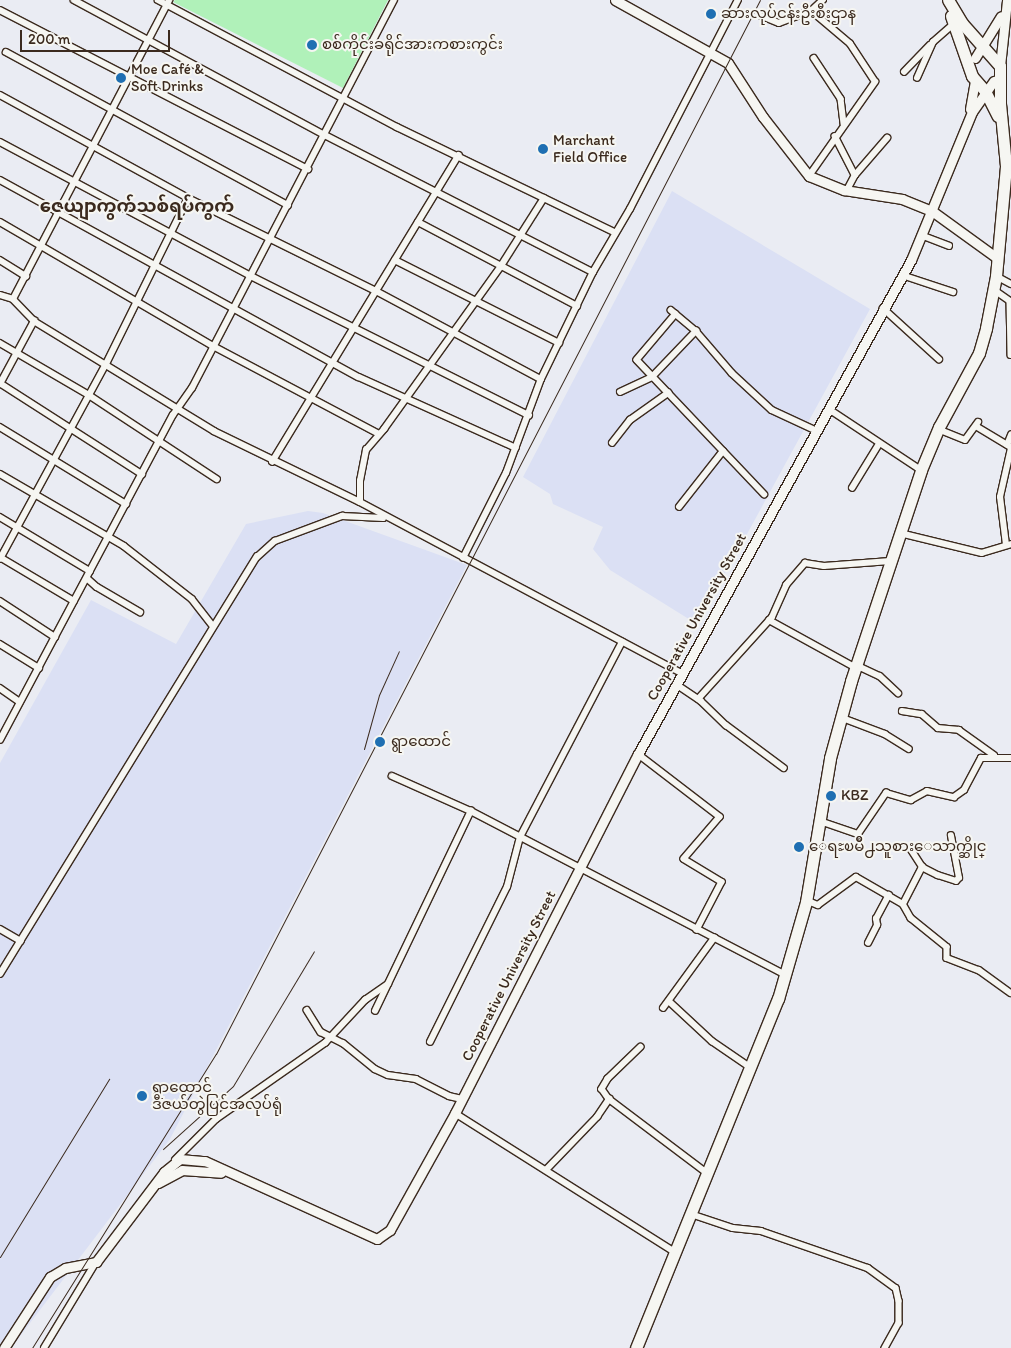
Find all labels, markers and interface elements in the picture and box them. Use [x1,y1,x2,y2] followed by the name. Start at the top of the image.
[721,5,856,23] place label: ဆားလုပ်ငန်းဦးစီးဌာန
[705,8,717,20] marker: ဆားလုပ်ငန်းဦးစီးဌာန
[22,20,172,52] scale bar
[28,30,70,48] text: 200 m
[322,36,503,54] place label: စစ်ကိုင်းခရိုင်အားကစားကွင်း
[306,39,318,51] marker: စစ်ကိုင်းခရိုင်အားကစားကွင်း
[131,60,204,95] place label: Moe Café & Soft Drinks
[115,72,127,84] marker: Moe Café & Soft Drinks
[553,131,627,166] place label: Marchant Field Office
[537,143,549,155] marker: Marchant Field Office
[40,195,234,217] district label: ဇေယျာကွက်သစ်ရပ်ကွက်
[643,530,751,704] street label: Cooperative University Street
[391,733,451,751] place label: ရွာထောင်
[373,735,387,749] marker: ရွာထောင်
[841,787,869,805] place label: KBZ
[825,790,837,802] marker: KBZ
[809,838,987,856] place label: ေရႊၿမိဳ႕သူစားေသာက္ဆိုင္
[793,841,805,853] marker: ေရႊၿမိဳ႕သူစားေသာက္ဆိုင္
[458,888,560,1064] street label: Cooperative University Street
[152,1078,282,1113] place label: ရွာထောင် ဒီဇယ်တွဲပြင်အလုပ်ရုံ
[136,1090,148,1102] marker: ရွာထောင် ဒီဇယ်တွဲပြင်အလုပ်ရုံ

